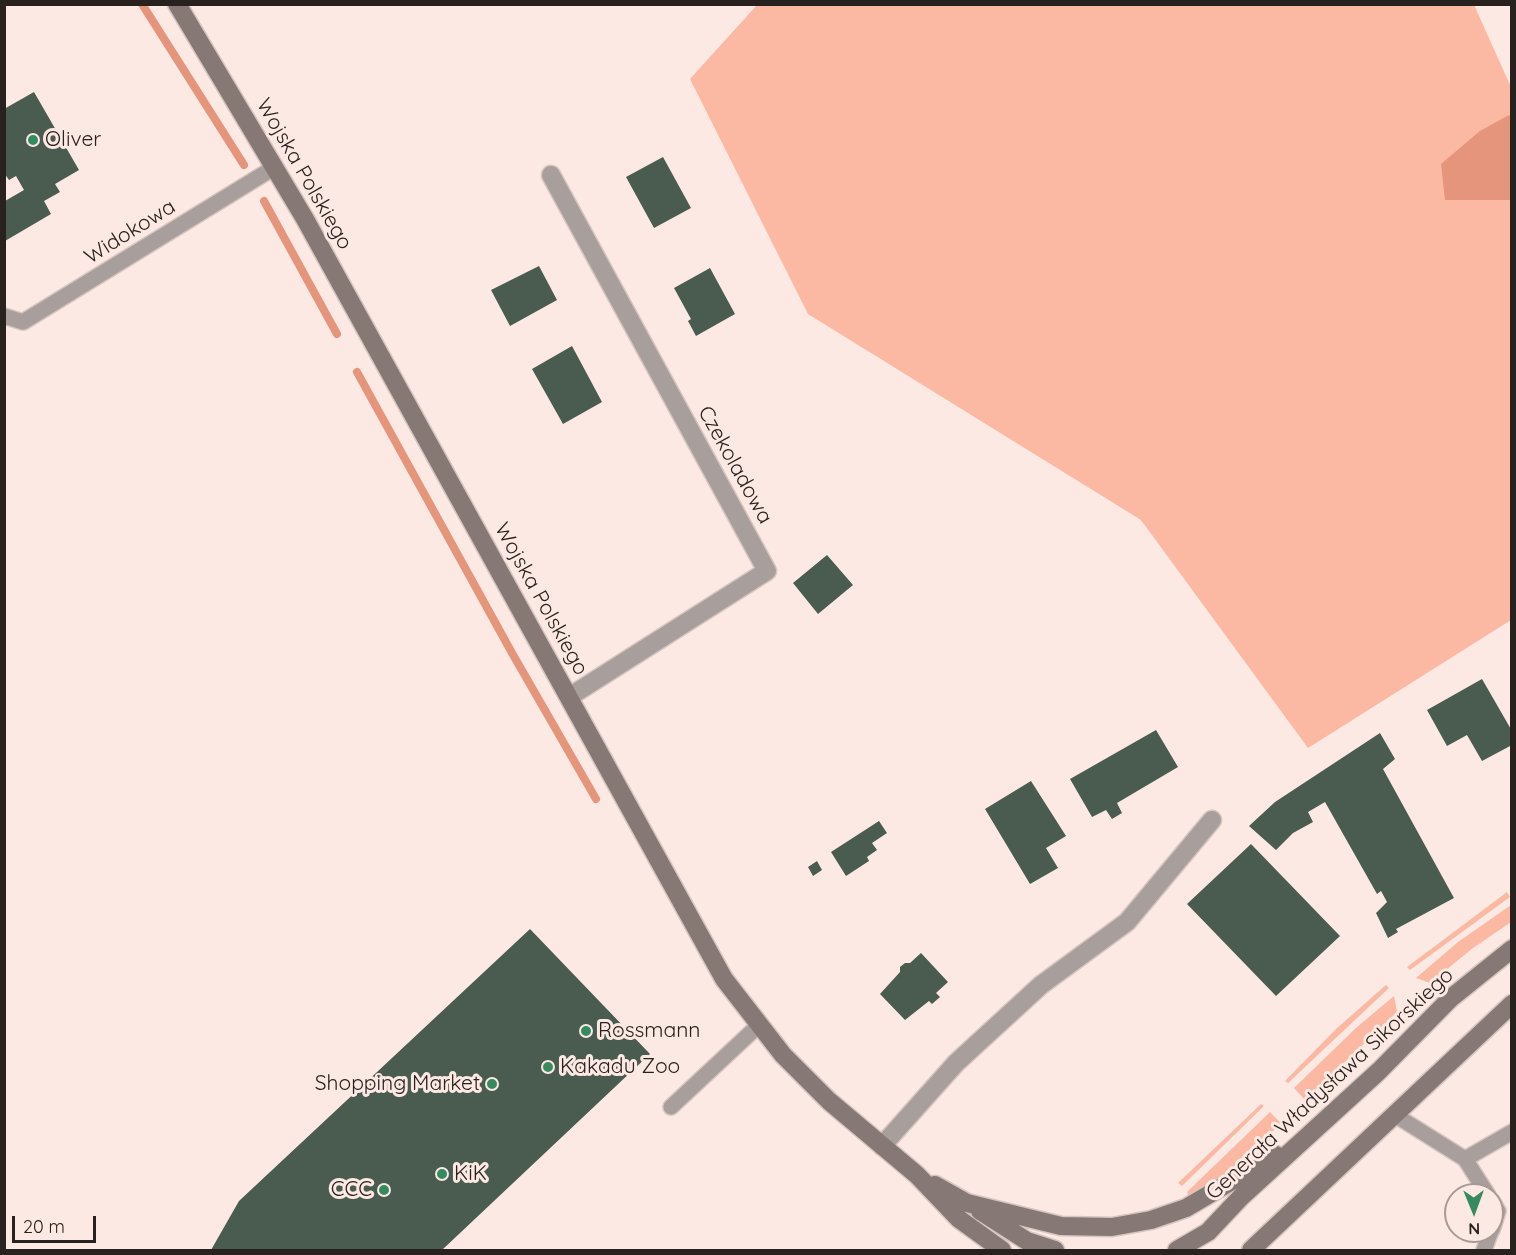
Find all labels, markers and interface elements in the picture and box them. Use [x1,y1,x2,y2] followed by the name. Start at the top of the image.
[251,94,357,254] street label: Wojska Polskiego
[45,127,101,153] place label: Oliver
[26,133,40,147] marker: Oliver
[80,194,180,270] street label: Widokowa
[692,402,778,528] street label: Czekoladowa
[489,518,593,680] street label: Wojska Polskiego
[1201,963,1459,1205] street label: Generała Władysława Sikorskiego
[598,1018,701,1044] place label: Rossmann
[579,1024,593,1038] marker: Rossmann
[560,1054,680,1080] place label: Kakadu Zoo
[541,1060,555,1074] marker: Kakadu Zoo
[315,1071,480,1097] place label: Shopping Market
[485,1077,499,1091] marker: Shopping Market
[454,1161,487,1187] place label: KiK
[435,1167,449,1181] marker: KiK
[331,1177,372,1203] place label: CCC
[377,1183,391,1197] marker: CCC
[1444,1183,1504,1243] north arrow
[15,1204,99,1242] scale bar
[23,1215,65,1238] text: 20 m
[1468,1219,1480,1239] text: N

